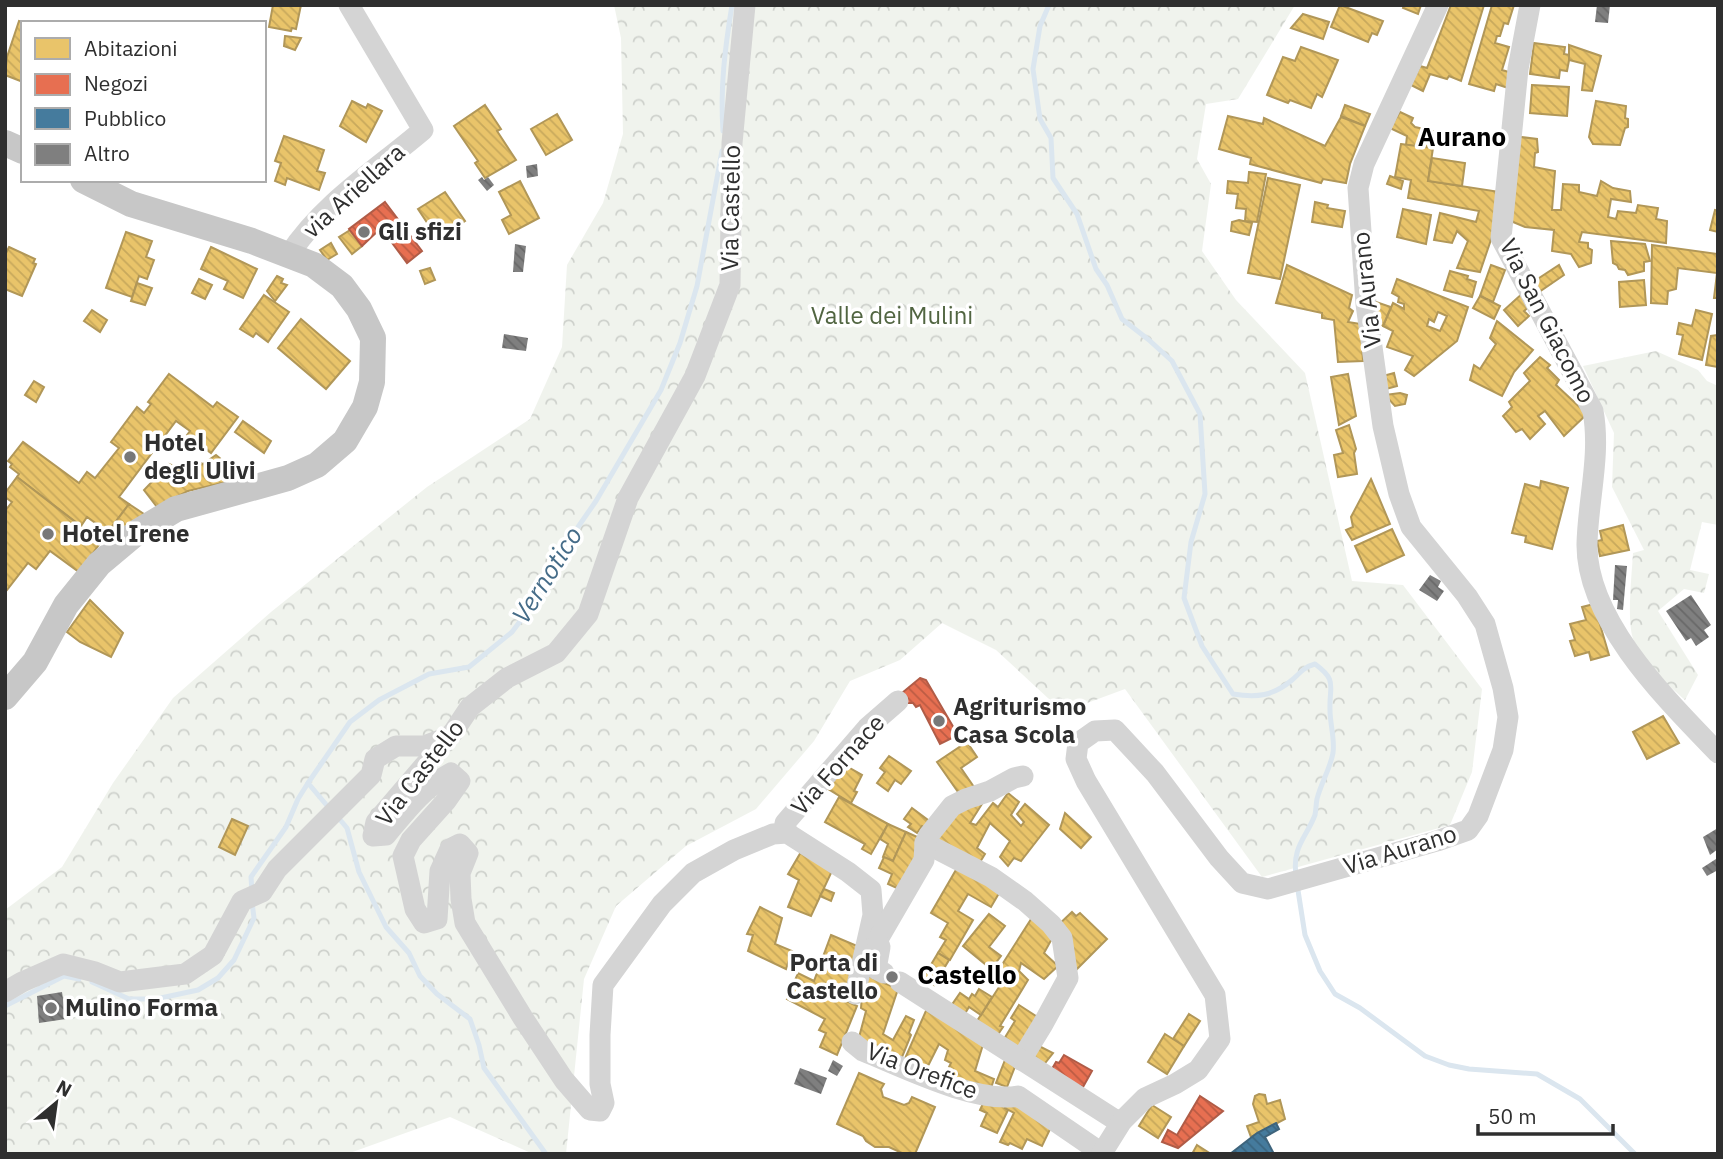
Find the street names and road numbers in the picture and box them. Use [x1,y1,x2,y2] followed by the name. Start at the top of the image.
[295,136,411,245] street label: via Ariellara
[713,145,747,271] street label: Via Castello
[1344,230,1388,350] street label: Via Aurano
[1493,233,1603,408] street label: Via San Giacomo
[783,707,891,822] street label: Via Fornace
[368,713,471,832] street label: Via Castello
[1339,817,1460,881] street label: Via Aurano
[862,1034,983,1106] street label: Via Orefice

